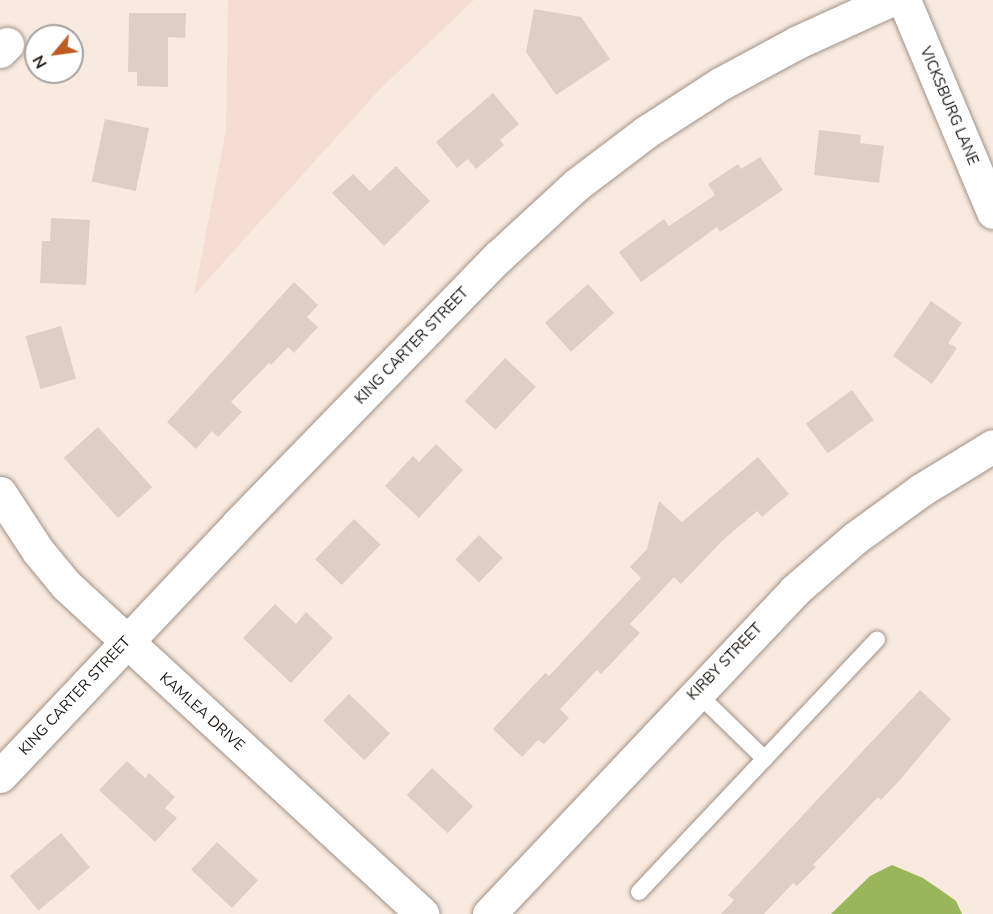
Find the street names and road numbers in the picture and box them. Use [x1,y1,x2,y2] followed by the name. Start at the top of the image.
[916,44,982,168] street label: VICKSBURG LANE
[351,284,473,408] street label: KING CARTER STREET
[684,620,766,704] street label: KIRBY STREET
[15,633,135,759] street label: KING CARTER STREET
[156,669,248,755] street label: KAMLEA DRIVE

